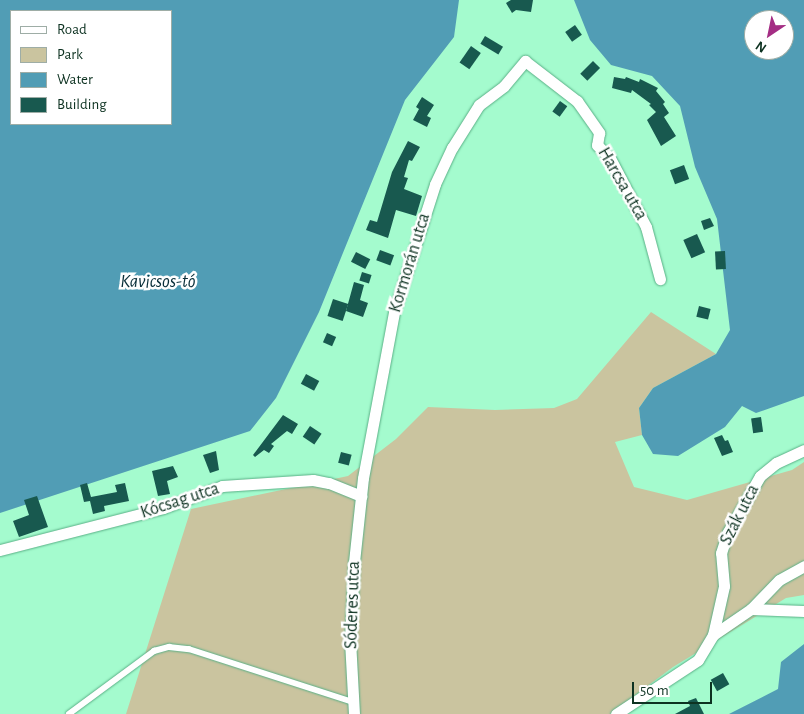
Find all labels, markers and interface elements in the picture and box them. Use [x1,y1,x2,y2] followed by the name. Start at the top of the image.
[10,10,172,125] legend
[744,10,794,60] north arrow
[57,22,87,37] text: Road
[753,38,769,55] text: N
[57,47,83,62] text: Park
[57,72,93,87] text: Water
[57,97,107,112] text: Building
[593,144,651,224] street label: Harcsa utca
[385,211,435,315] street label: Kormorán utca
[120,271,196,293] water label: Kavicsos-tó
[138,478,222,524] street label: Kócsag utca
[716,481,764,549] street label: Szák utca
[341,561,365,649] street label: Sóderes utca
[634,672,714,704] scale bar
[640,683,669,698] text: 50 m

